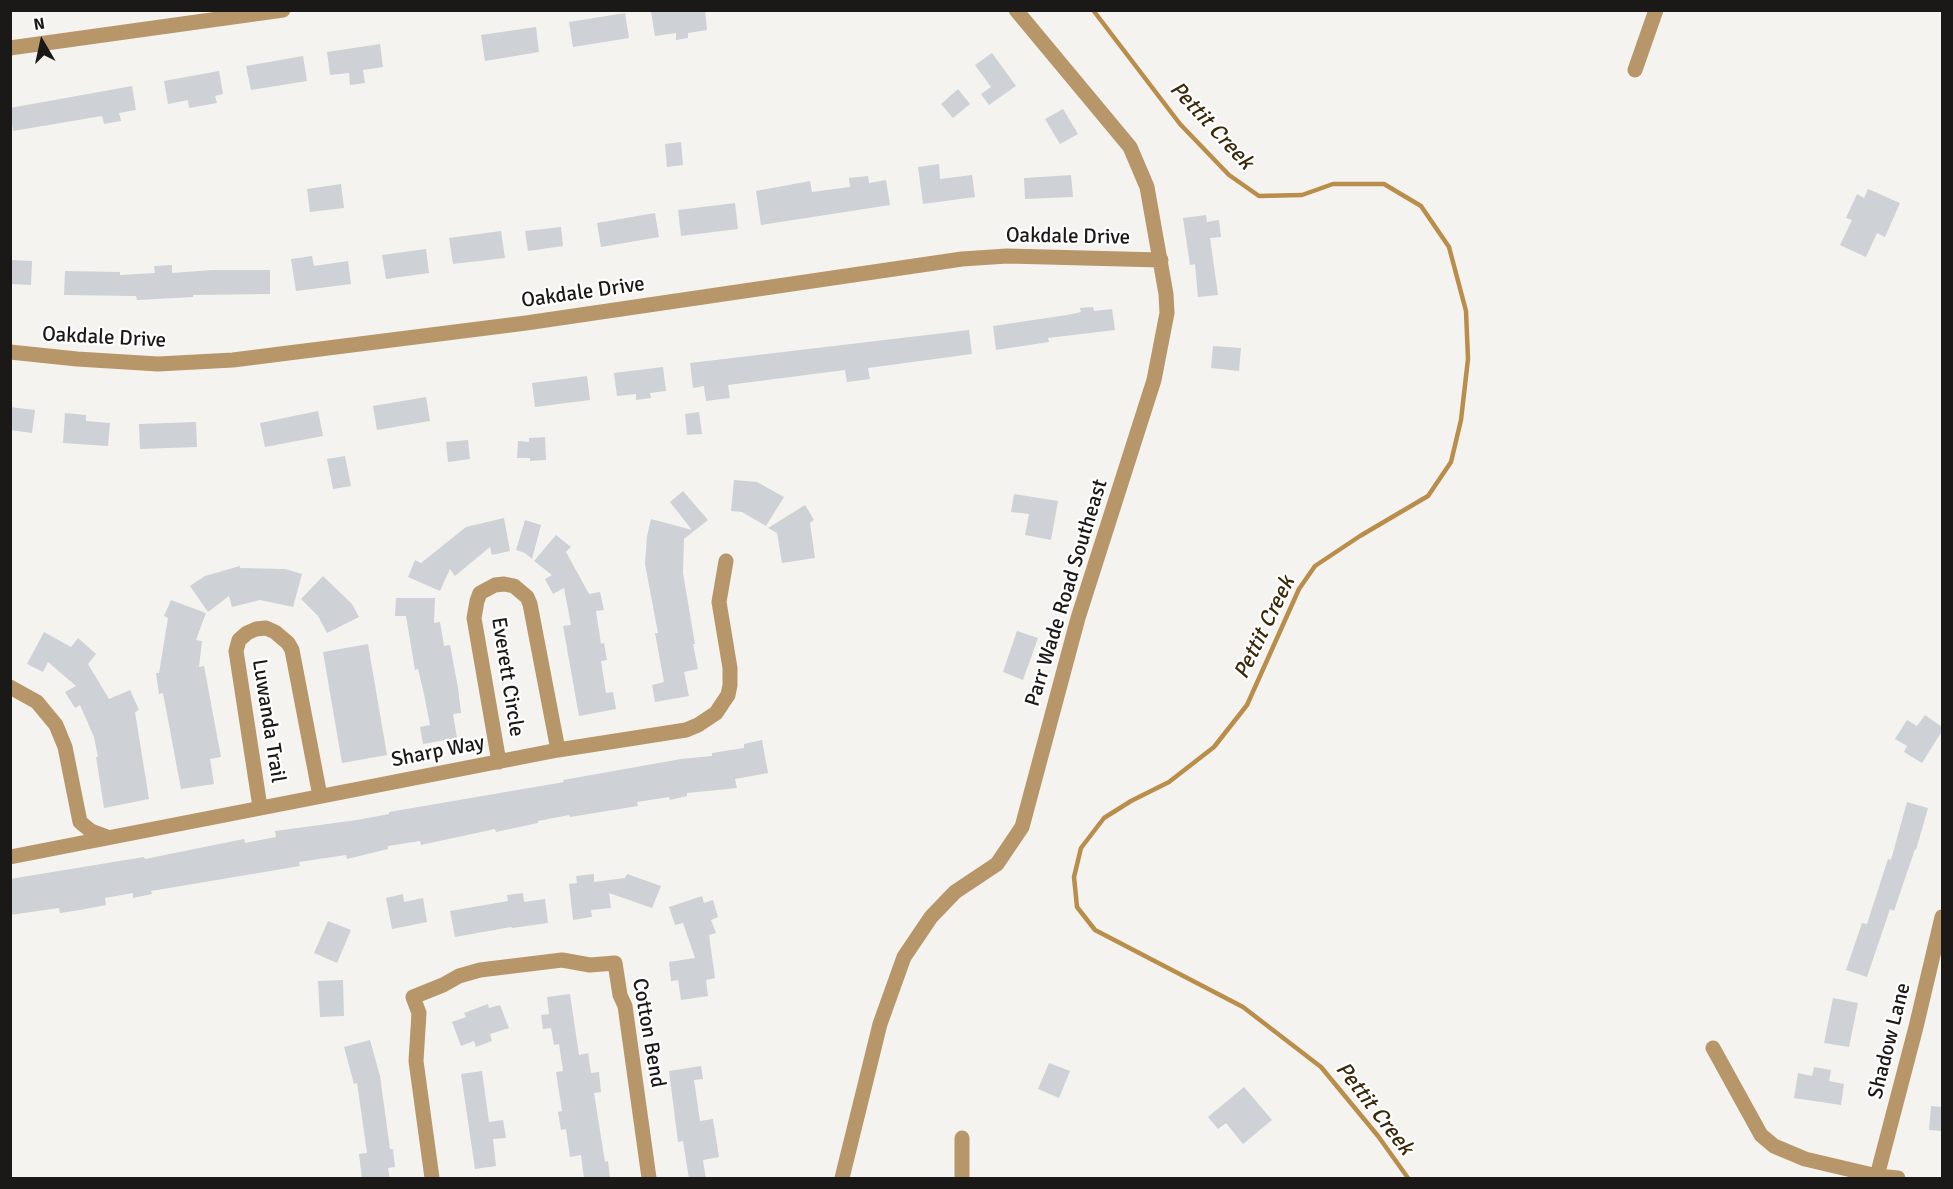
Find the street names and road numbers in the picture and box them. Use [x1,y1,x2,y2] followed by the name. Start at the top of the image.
[1006,223,1130,251] street label: Oakdale Drive
[520,272,646,314] street label: Oakdale Drive
[41,322,167,354] street label: Oakdale Drive
[1020,476,1114,710] street label: Parr Wade Road Southeast
[485,615,529,739] street label: Everett Circle
[246,657,290,785] street label: Luwanda Trail
[389,731,487,773] street label: Sharp Way
[626,976,670,1090] street label: Cotton Bend
[1863,980,1917,1102] street label: Shadow Lane

